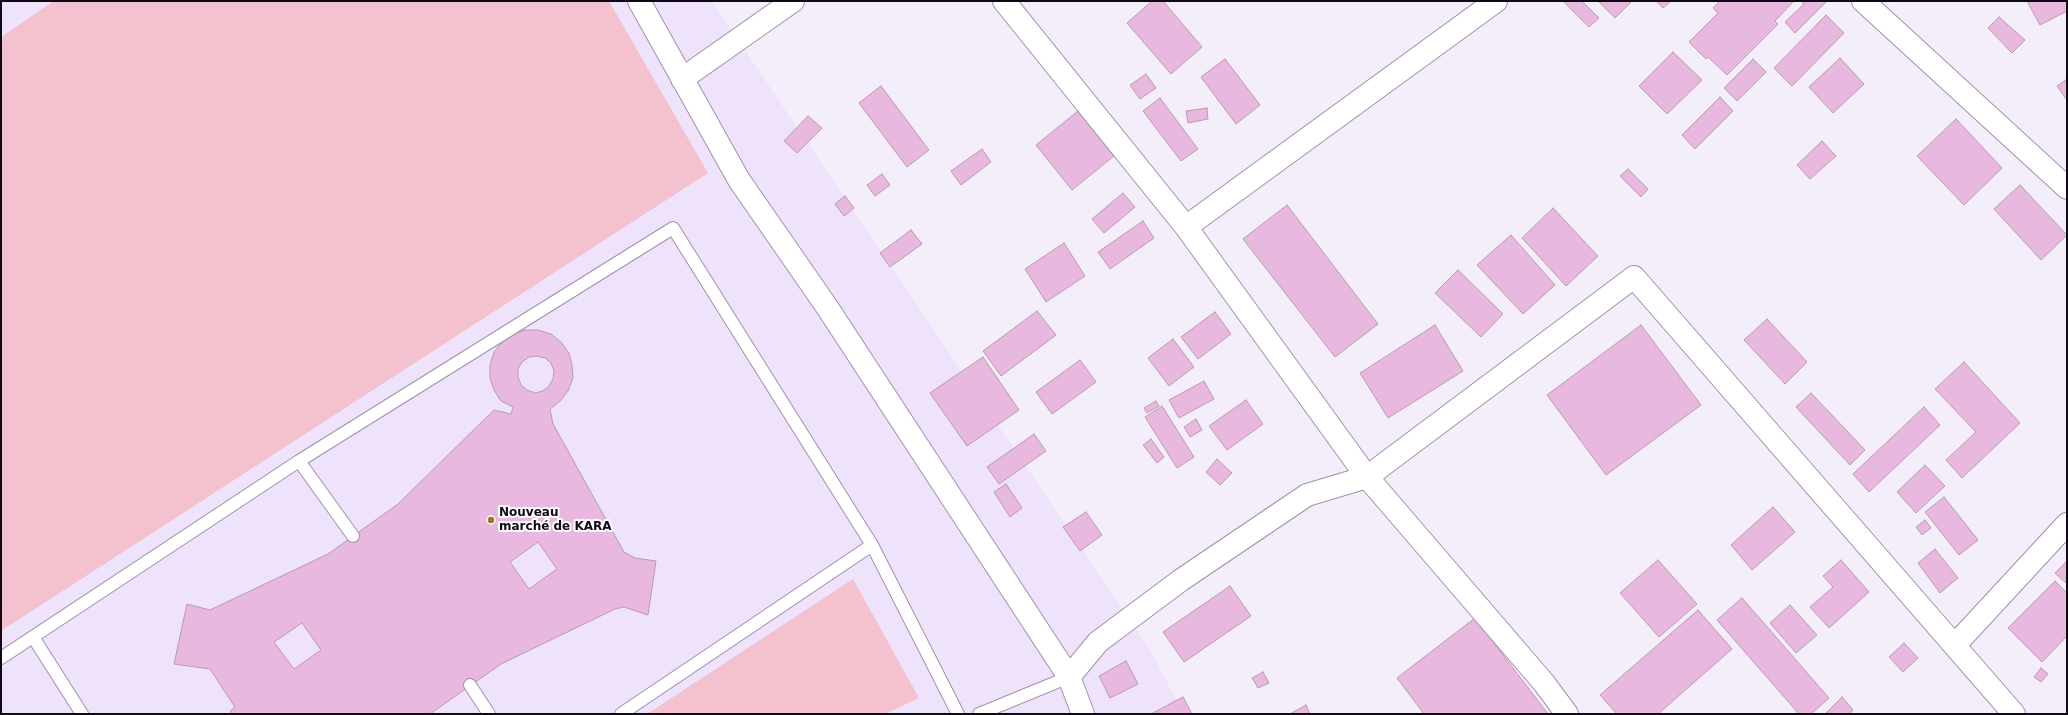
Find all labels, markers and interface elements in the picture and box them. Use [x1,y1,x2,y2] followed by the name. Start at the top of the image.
[499,506,612,534] place label: Nouveau marché de KARA
[486,515,496,525] marker: Nouveau marché de KARA

